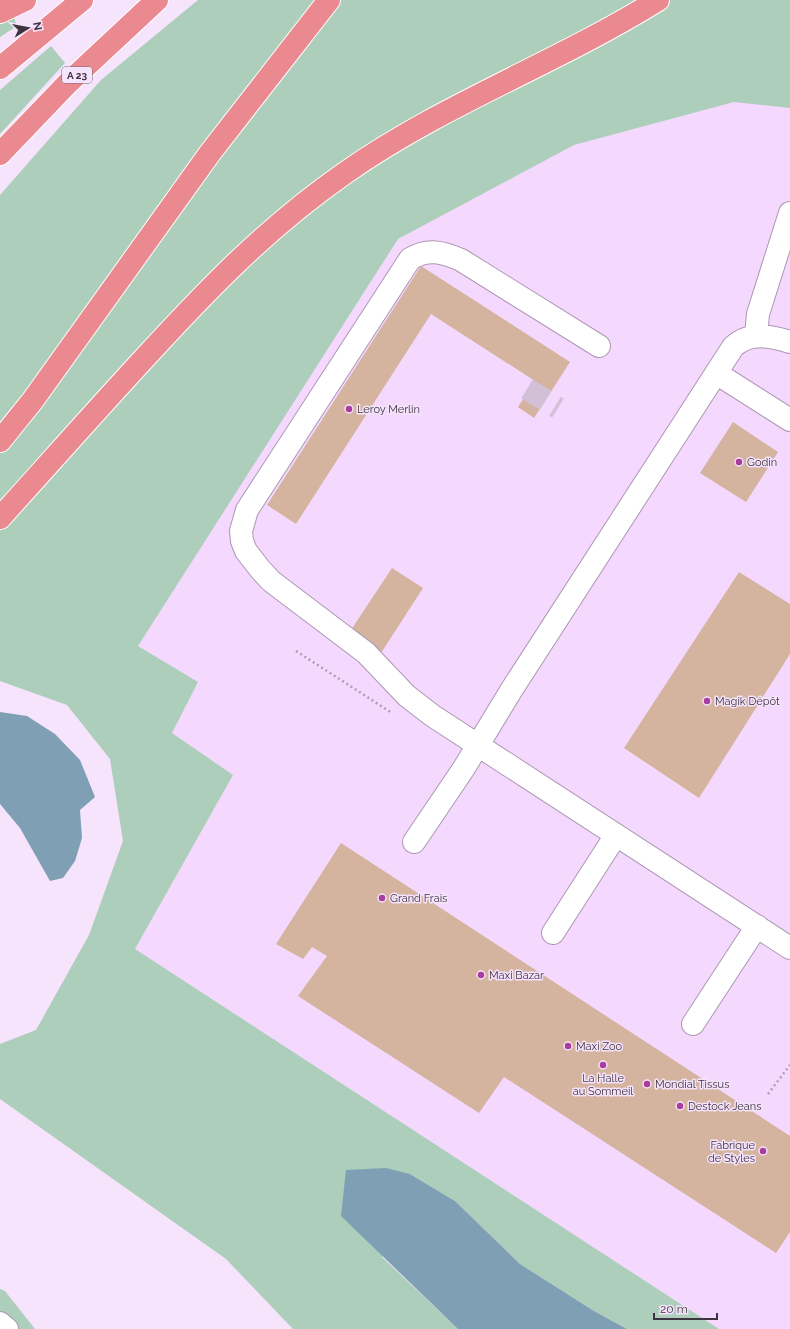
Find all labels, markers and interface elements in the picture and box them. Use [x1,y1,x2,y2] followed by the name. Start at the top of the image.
[8,8,48,48] north arrow
[30,21,45,32] text: N
[62,67,92,83] road number: A 23
[357,403,420,416] place label: Leroy Merlin
[344,404,354,414] marker: Leroy Merlin
[747,456,777,469] place label: Godin
[734,457,744,467] marker: Godin
[715,695,780,708] place label: Magik Dépôt
[702,696,712,706] marker: Magik Dépôt
[390,892,447,905] place label: Grand Frais
[377,893,387,903] marker: Grand Frais
[489,969,544,982] place label: Maxi Bazar
[476,970,486,980] marker: Maxi Bazar
[576,1040,623,1053] place label: Maxi Zoo
[563,1041,573,1051] marker: Maxi Zoo
[598,1060,608,1070] marker: La Halle au Sommeil
[573,1072,633,1098] place label: La Halle au Sommeil
[655,1078,729,1091] place label: Mondial Tissus
[642,1079,652,1089] marker: Mondial Tissus
[688,1100,762,1113] place label: Destock Jeans
[675,1101,685,1111] marker: Destock Jeans
[708,1139,756,1165] place label: Fabrique de Styles
[758,1146,768,1156] marker: Fabrique de Styles
[654,1295,717,1321] scale bar
[660,1302,688,1316] text: 20 m

